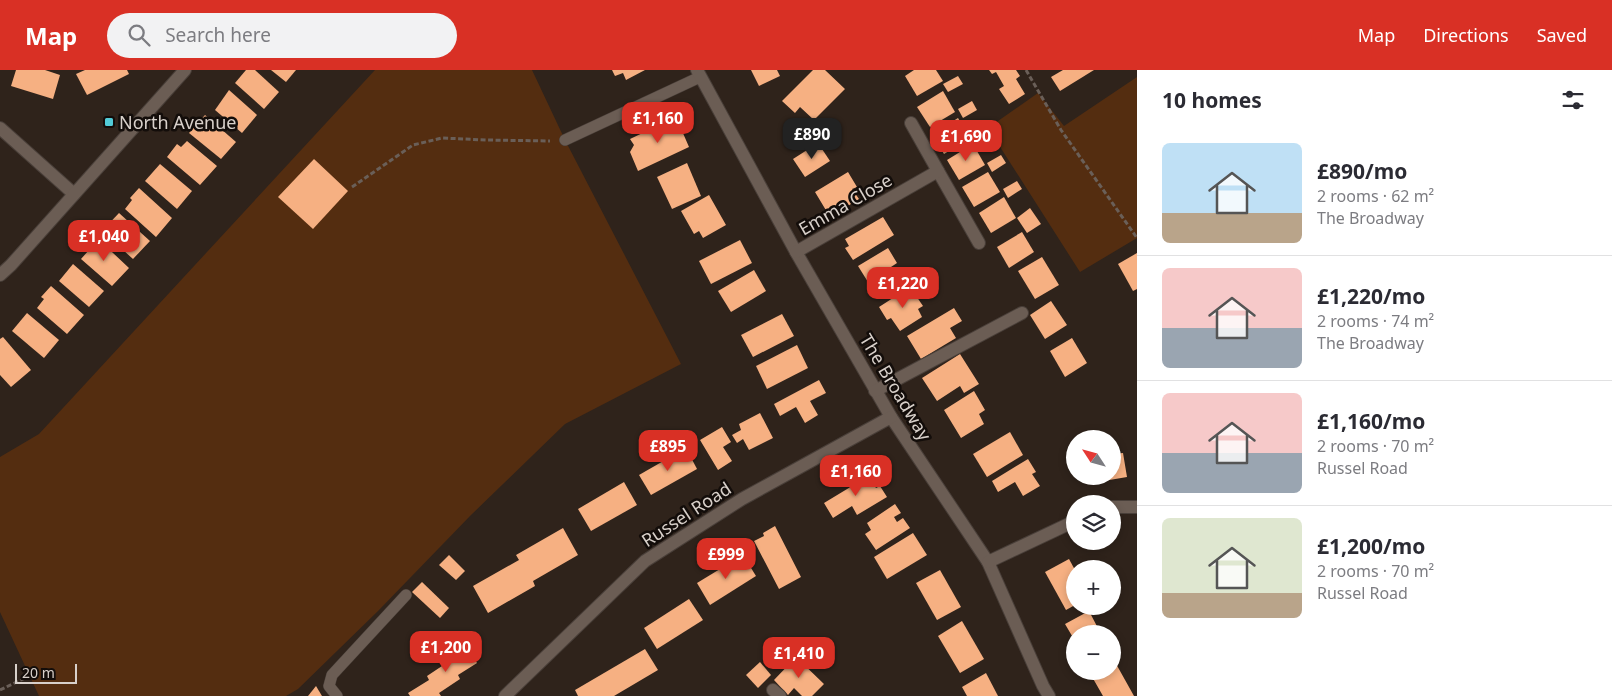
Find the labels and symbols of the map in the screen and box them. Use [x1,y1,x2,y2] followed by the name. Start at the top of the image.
[617,102,699,144] pin: £1,160
[119,110,237,134] place label: North Avenue
[103,116,115,128] marker: North Avenue
[782,118,842,160] pin: £890
[925,119,1007,162] pin: £1,690
[794,168,896,240] street label: Emma Close
[63,220,145,262] pin: £1,040
[862,266,944,309] pin: £1,220
[855,329,938,445] street label: The Broadway
[638,430,698,472] pin: £895
[1066,430,1121,485] north arrow
[815,454,897,497] pin: £1,160
[637,476,735,552] street label: Russel Road
[696,538,756,580] pin: £999
[405,630,487,673] pin: £1,200
[758,636,840,679] pin: £1,410
[15,661,78,684] scale bar

